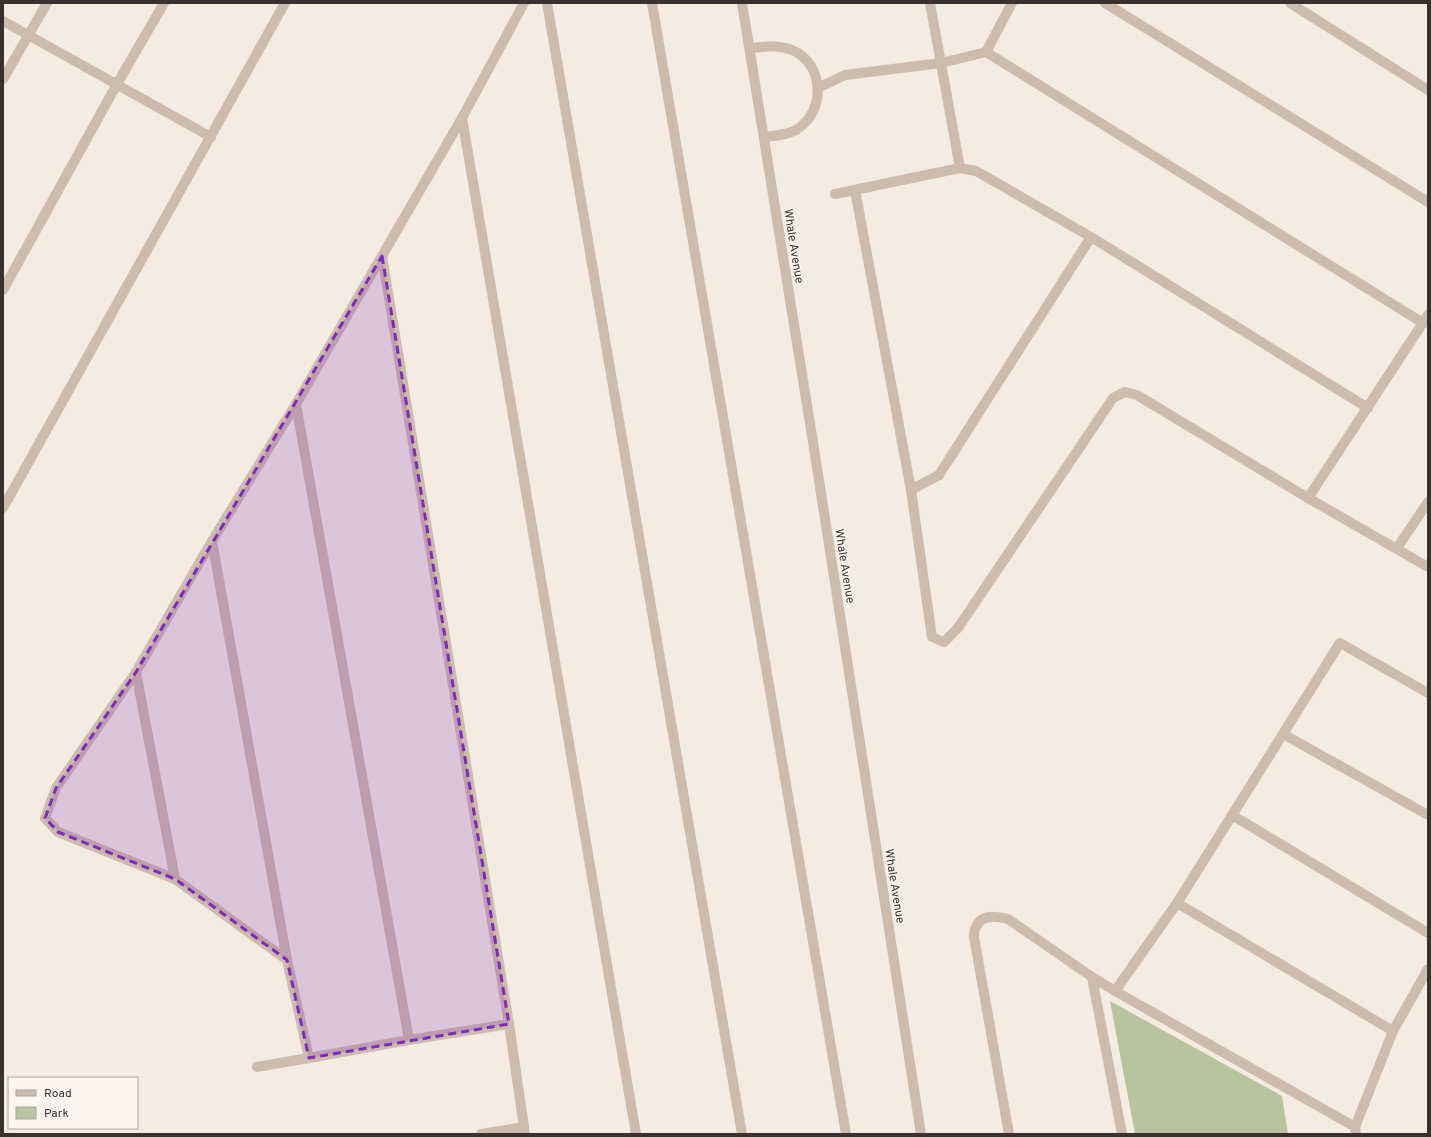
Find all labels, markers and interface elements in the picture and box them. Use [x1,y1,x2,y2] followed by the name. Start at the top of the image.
[779,208,807,285] street label: Whale Avenue
[830,528,858,605] street label: Whale Avenue
[880,848,908,925] street label: Whale Avenue
[8,1077,138,1129] legend
[44,1086,72,1102] text: Road
[44,1106,69,1122] text: Park

